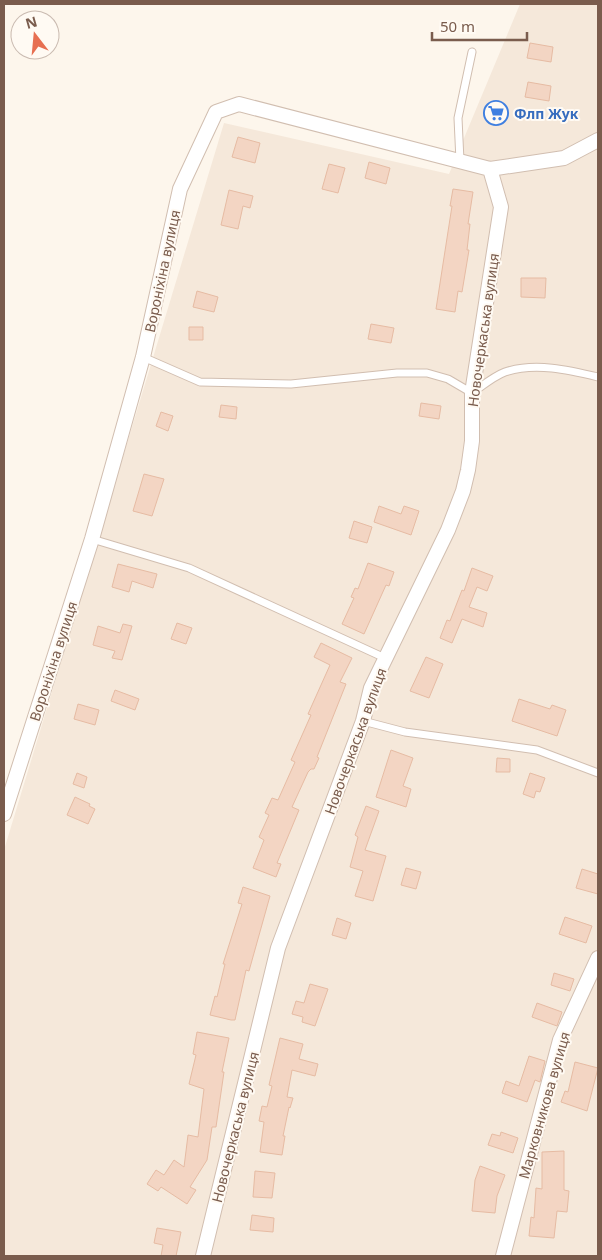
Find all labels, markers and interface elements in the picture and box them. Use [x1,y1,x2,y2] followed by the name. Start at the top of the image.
[10,10,60,60] north arrow
[432,10,527,42] scale bar
[23,11,39,33] text: N
[440,16,475,36] text: 50 m
[483,100,509,126] supermarket icon: Флп Жук
[514,104,579,123] place label: Флп Жук
[140,208,184,334] street label: Вороніхіна вулиця
[463,252,503,408] street label: Новочеркаська вулиця
[25,599,81,723] street label: Вороніхіна вулиця
[320,665,390,817] street label: Новочеркаська вулиця
[514,1029,574,1181] street label: Марковникова вулиця
[207,1049,263,1205] street label: Новочеркаська вулиця

